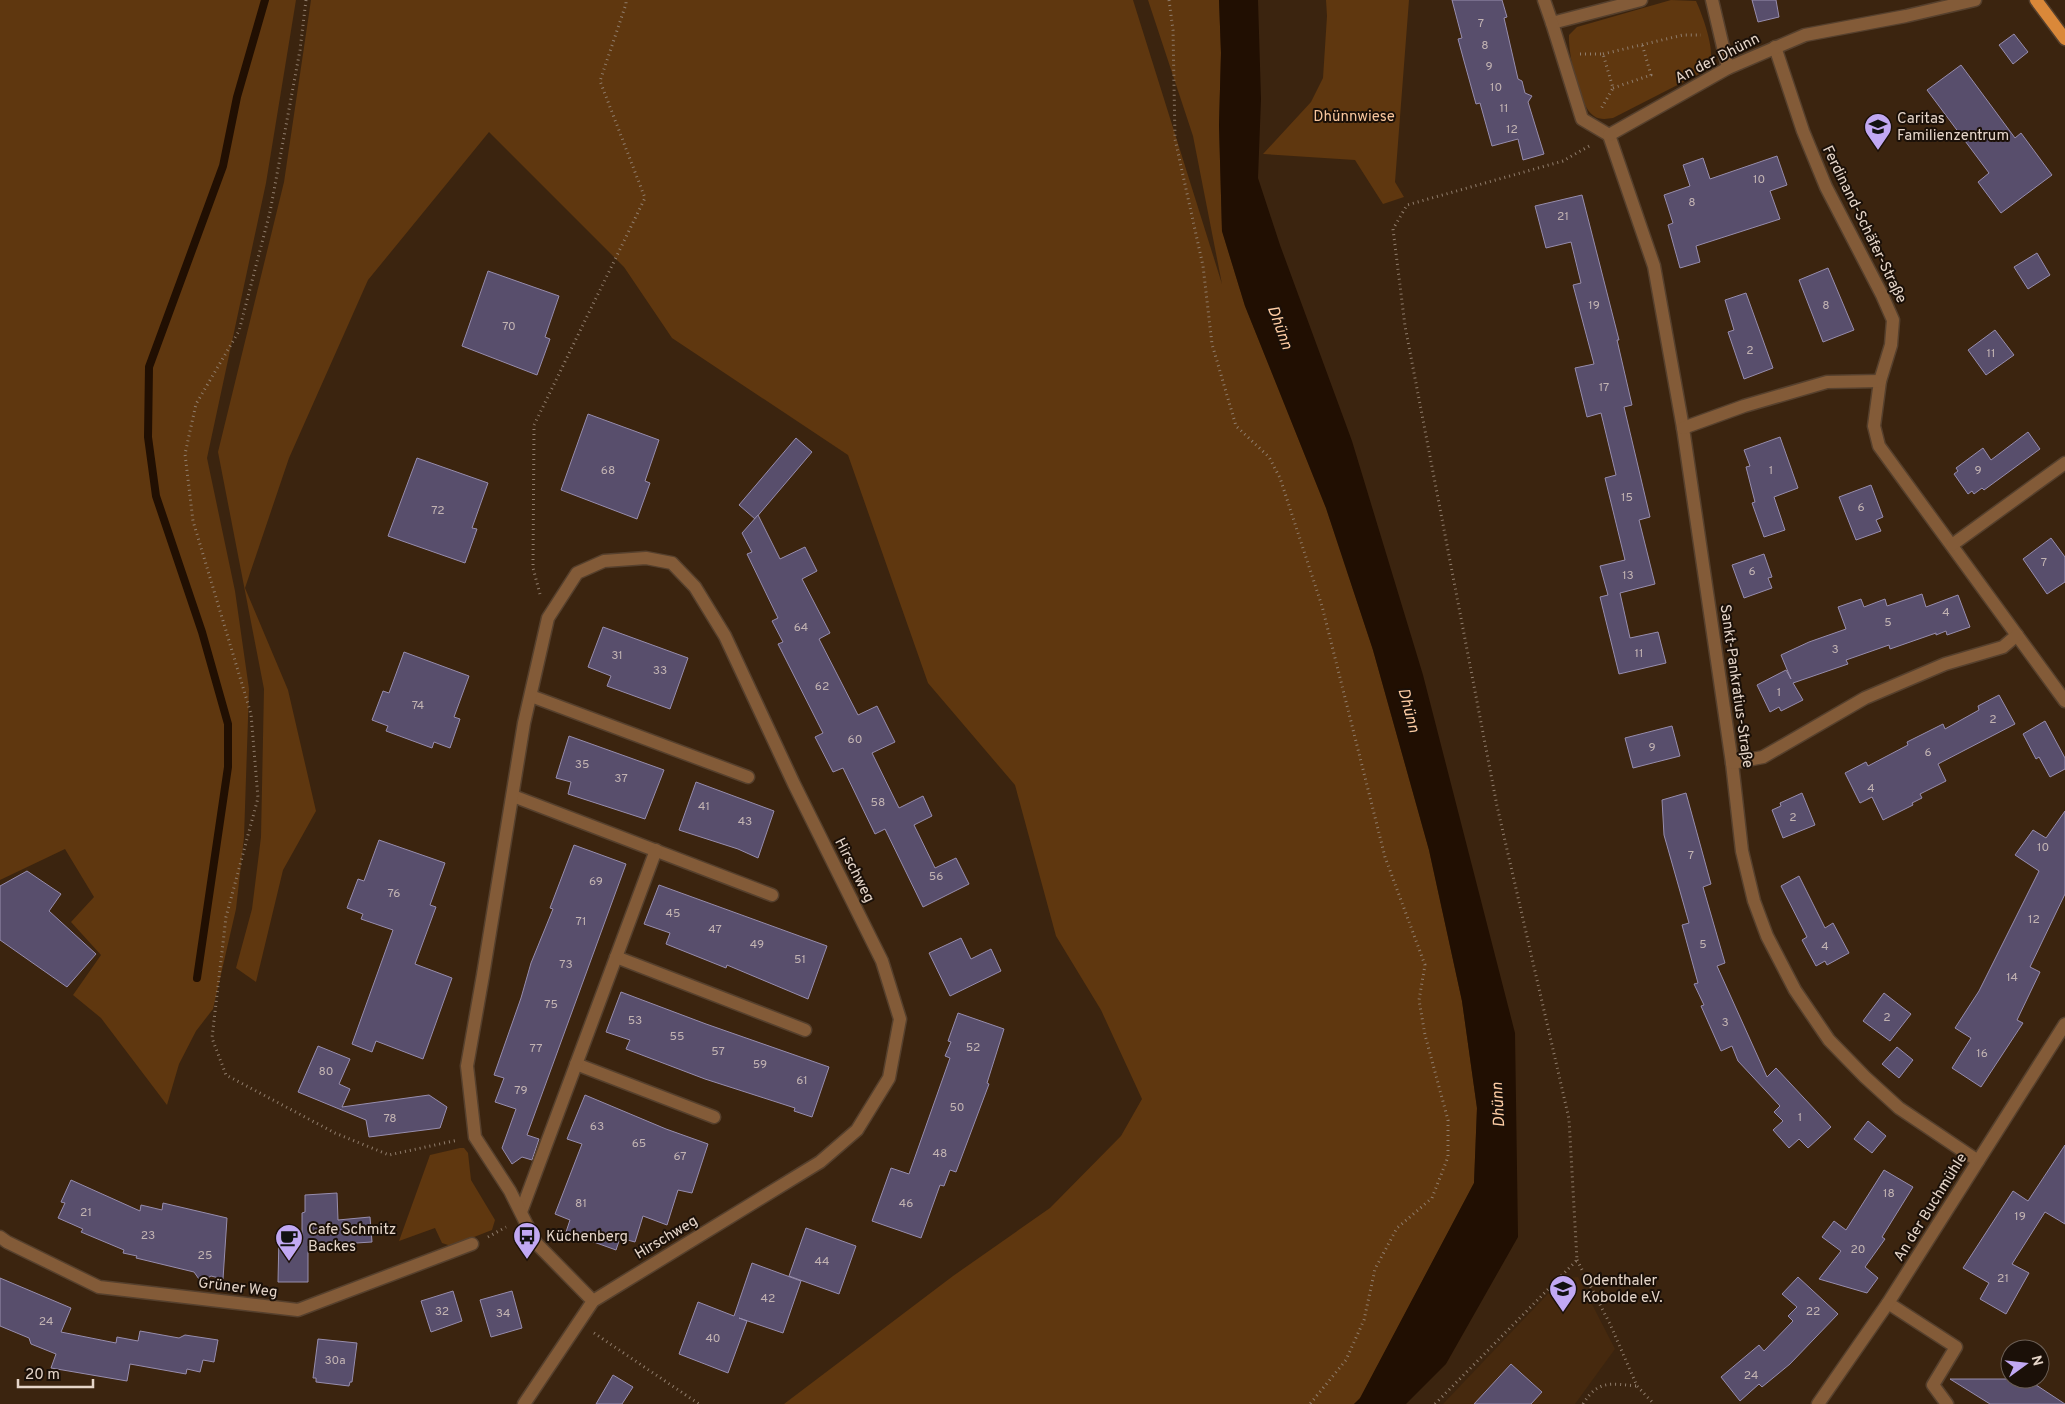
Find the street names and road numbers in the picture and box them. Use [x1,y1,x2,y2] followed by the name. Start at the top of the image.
[1672,30,1763,89] street label: An der Dhünn
[1817,143,1910,307] street label: Ferdinand-Schäfer-Straße
[1715,603,1756,769] street label: Sankt-Pankratius-Straße
[829,835,878,906] street label: Hirschweg
[1890,1150,1972,1265] street label: An der Buchmühle
[632,1212,702,1264] street label: Hirschweg
[197,1274,278,1303] street label: Grüner Weg

